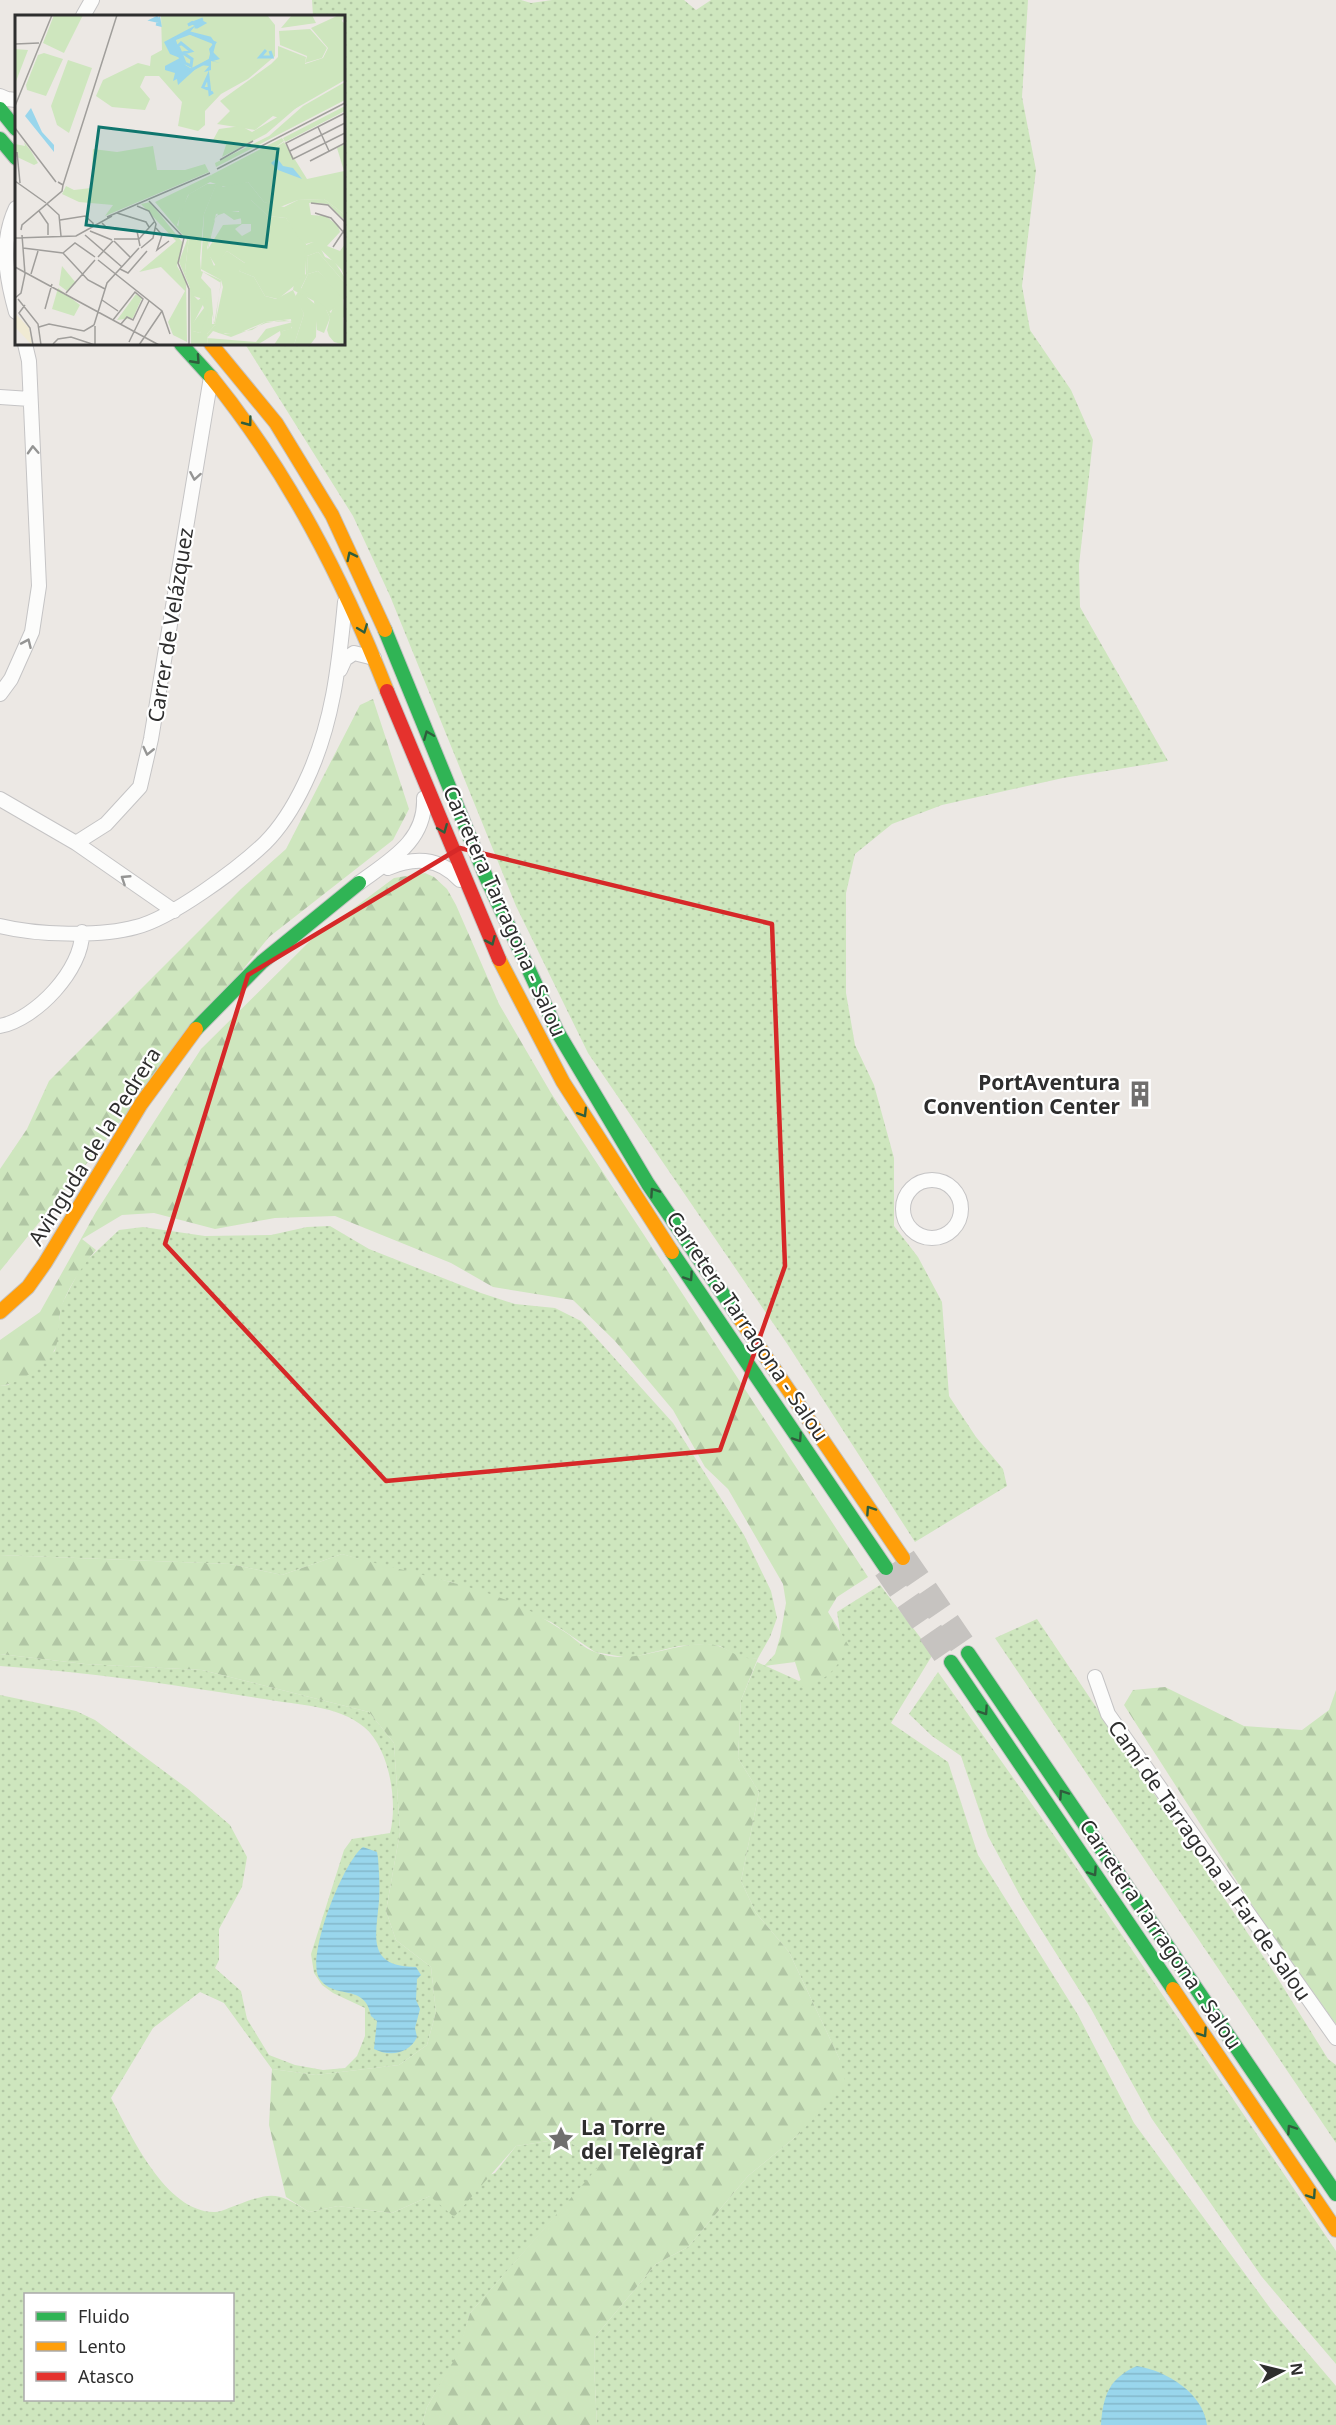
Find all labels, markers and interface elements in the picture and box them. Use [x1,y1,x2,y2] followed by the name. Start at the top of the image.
[15,15,345,345] inset map
[189,353,200,364] one-way arrow
[241,416,252,427] one-way arrow
[26,445,39,454] one-way arrow
[189,472,201,481] one-way arrow
[141,526,199,724] street label: Carrer de Velázquez
[347,552,359,563] one-way arrow
[356,623,369,633] one-way arrow
[20,638,32,649] one-way arrow
[423,730,435,741] one-way arrow
[142,746,155,756] one-way arrow
[437,781,573,1041] street label: Carretera Tarragona - Salou
[436,824,449,834] one-way arrow
[121,875,132,886] one-way arrow
[484,935,496,946] one-way arrow
[21,1041,167,1251] street label: Avinguda de la Pedrera
[923,1068,1121,1120] place label: PortAventura Convention Center
[1125,1079,1155,1109] building icon: PortAventura Convention Center
[575,1107,587,1117] one-way arrow
[650,1188,661,1199] one-way arrow
[660,1206,836,1446] street label: Carretera Tarragona - Salou
[682,1270,693,1281] one-way arrow
[791,1432,803,1442] one-way arrow
[866,1505,877,1516] one-way arrow
[976,1704,987,1715] one-way arrow
[1102,1714,1318,2006] street label: Camí de Tarragona al Far de Salou
[1059,1789,1070,1800] one-way arrow
[1073,1814,1249,2054] street label: Carretera Tarragona - Salou
[1086,1865,1097,1876] one-way arrow
[1196,2027,1207,2038] one-way arrow
[581,2113,705,2165] place label: La Torre del Telègraf
[546,2124,576,2154] place icon: La Torre del Telègraf
[1287,2124,1298,2135] one-way arrow
[1305,2188,1316,2199] one-way arrow
[24,2293,234,2401] legend
[78,2304,130,2328] text: Fluido
[78,2334,126,2358] text: Lento
[1252,2341,1312,2401] north arrow
[1285,2361,1309,2377] text: N
[78,2364,134,2388] text: Atasco

